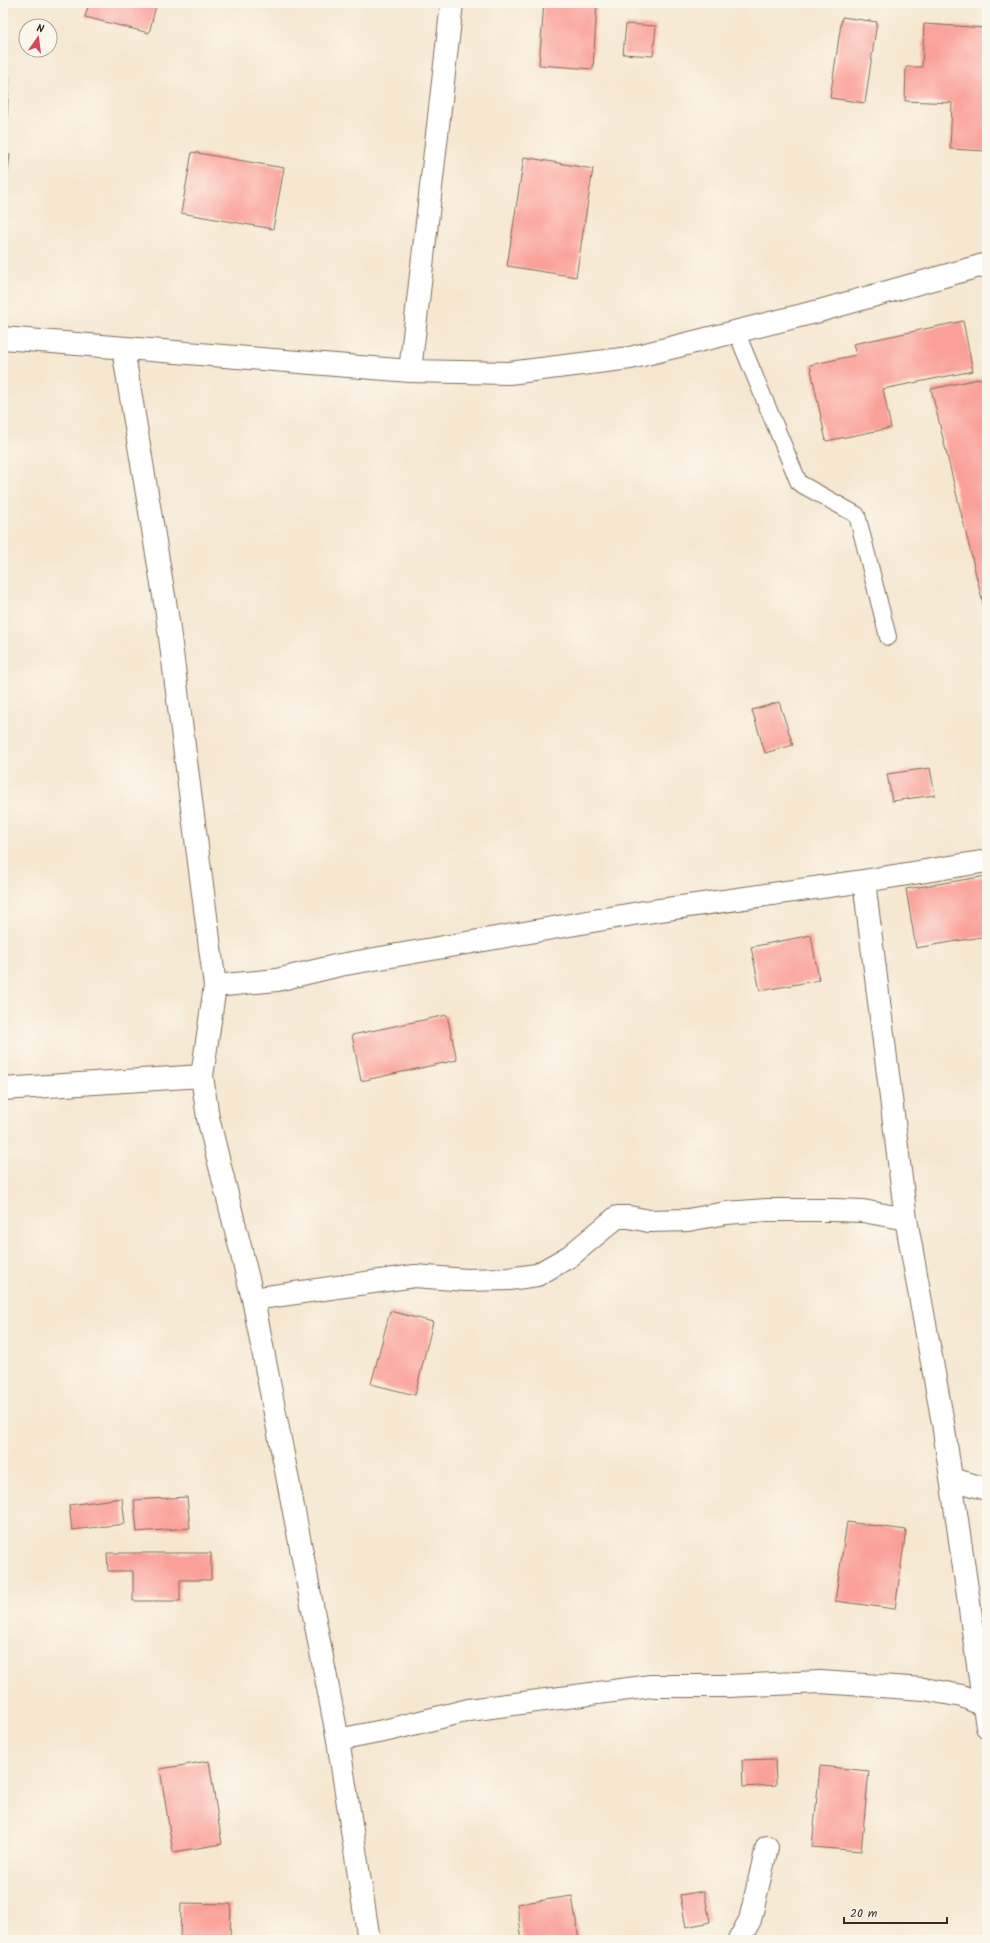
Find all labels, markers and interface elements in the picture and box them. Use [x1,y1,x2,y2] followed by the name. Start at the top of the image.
[18,18,58,58] north arrow
[35,20,46,39] text: N
[844,1899,947,1925] scale bar
[850,1904,878,1923] text: 20 m

